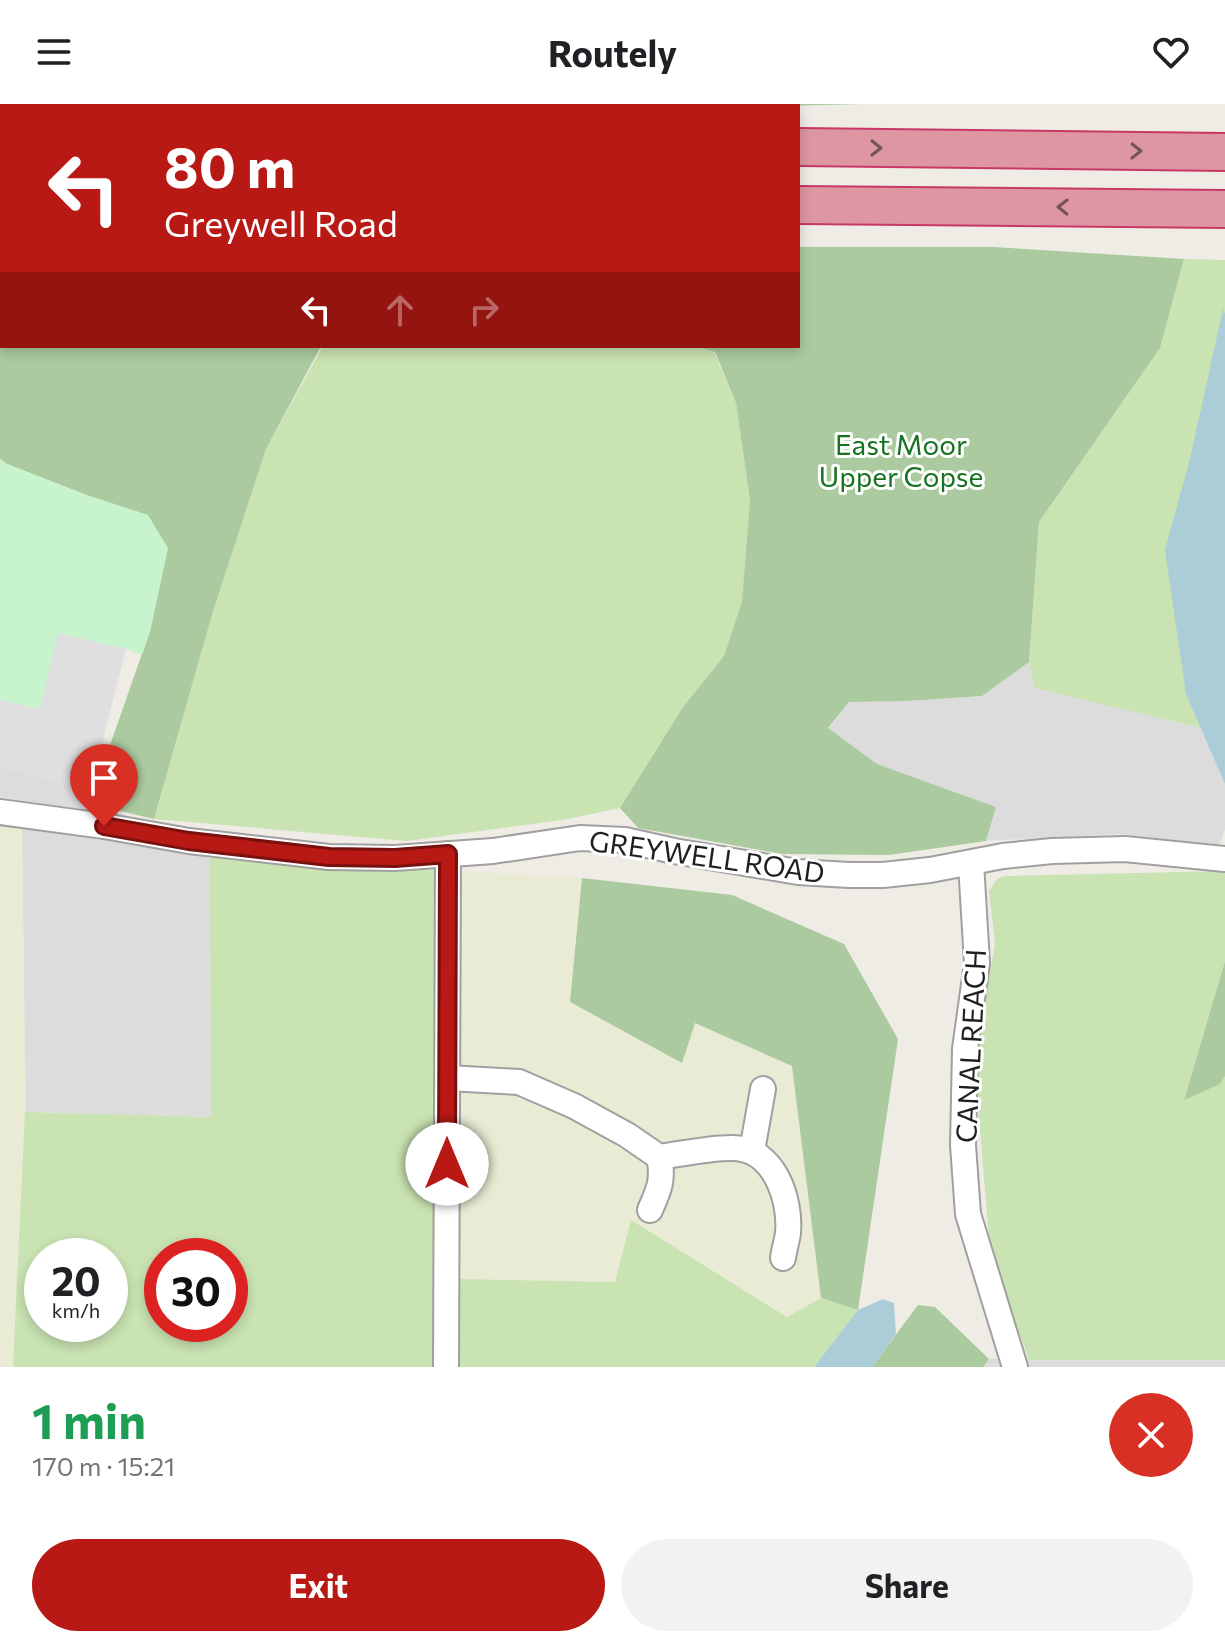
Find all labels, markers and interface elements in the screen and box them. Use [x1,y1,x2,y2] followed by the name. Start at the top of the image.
[32,30,76,74] icon: menu
[548,30,677,74] text: Routely
[1149,30,1193,74] icon: heart
[164,131,295,200] text: 80 m
[32,136,136,240] icon: left
[870,139,883,157] one-way arrow
[1130,142,1143,160] one-way arrow
[1056,199,1069,216] one-way arrow
[164,200,398,244] text: Greywell Road
[294,288,338,332] icon: left
[378,288,422,332] icon: ahead
[462,288,506,332] icon: right
[819,427,983,493] park label: East Moor Upper Copse
[70,744,138,826] pin
[82,756,126,800] icon: arrive
[587,823,827,889] street label: GREYWELL ROAD
[948,948,992,1144] street label: CANAL REACH
[405,1122,489,1206] position arrow
[144,1238,248,1342] speed limit sign: 30
[51,1255,101,1304] text: 20
[52,1298,100,1322] text: km/h
[32,1390,146,1449] text: 1 min
[1109,1393,1193,1477] button: close
[32,1450,175,1481] text: 170 m · 15:21
[32,1539,605,1631] button: Exit
[621,1539,1193,1631] button: Share

